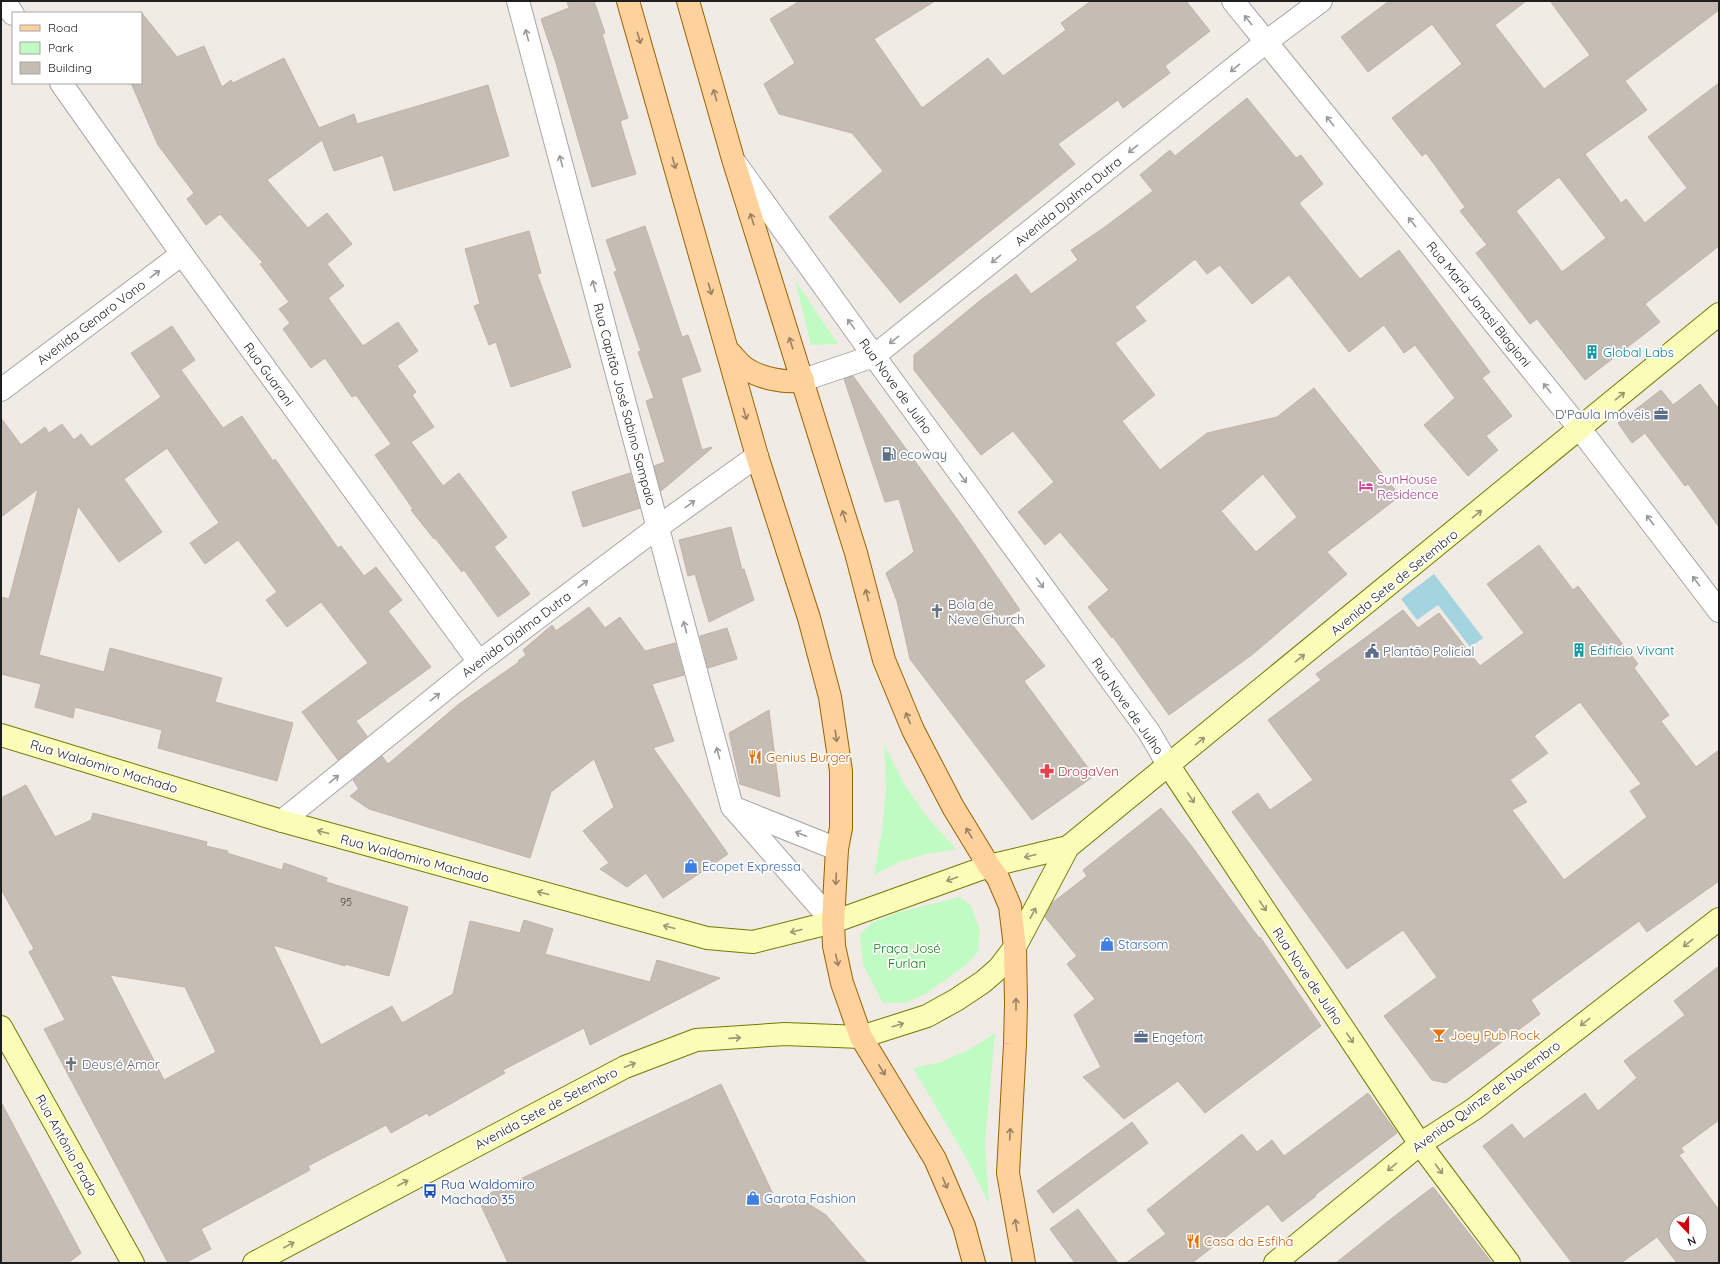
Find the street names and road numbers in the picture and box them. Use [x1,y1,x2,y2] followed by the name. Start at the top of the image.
[1011,153,1125,249] street label: Avenida Djalma Dutra
[1424,238,1534,370] street label: Rua Maria Janasi Biagioni
[34,276,148,368] street label: Avenida Genaro Vono
[590,301,660,507] street label: Rua Capitão José Sabino Sampaio
[856,335,936,437] street label: Rua Nove de Julho
[241,339,297,409] street label: Rua Guarani
[1327,526,1461,638] street label: Avenida Sete de Setembro
[458,588,574,680] street label: Avenida Djalma Dutra
[1089,655,1167,757] street label: Rua Nove de Julho
[28,736,180,796] street label: Rua Waldomiro Machado
[339,830,491,886] street label: Rua Waldomiro Machado
[1269,924,1347,1028] street label: Rua Nove de Julho
[1409,1037,1563,1155] street label: Avenida Quinze de Novembro
[472,1064,620,1152] street label: Avenida Sete de Setembro
[32,1091,102,1199] street label: Rua Antônio Prado

